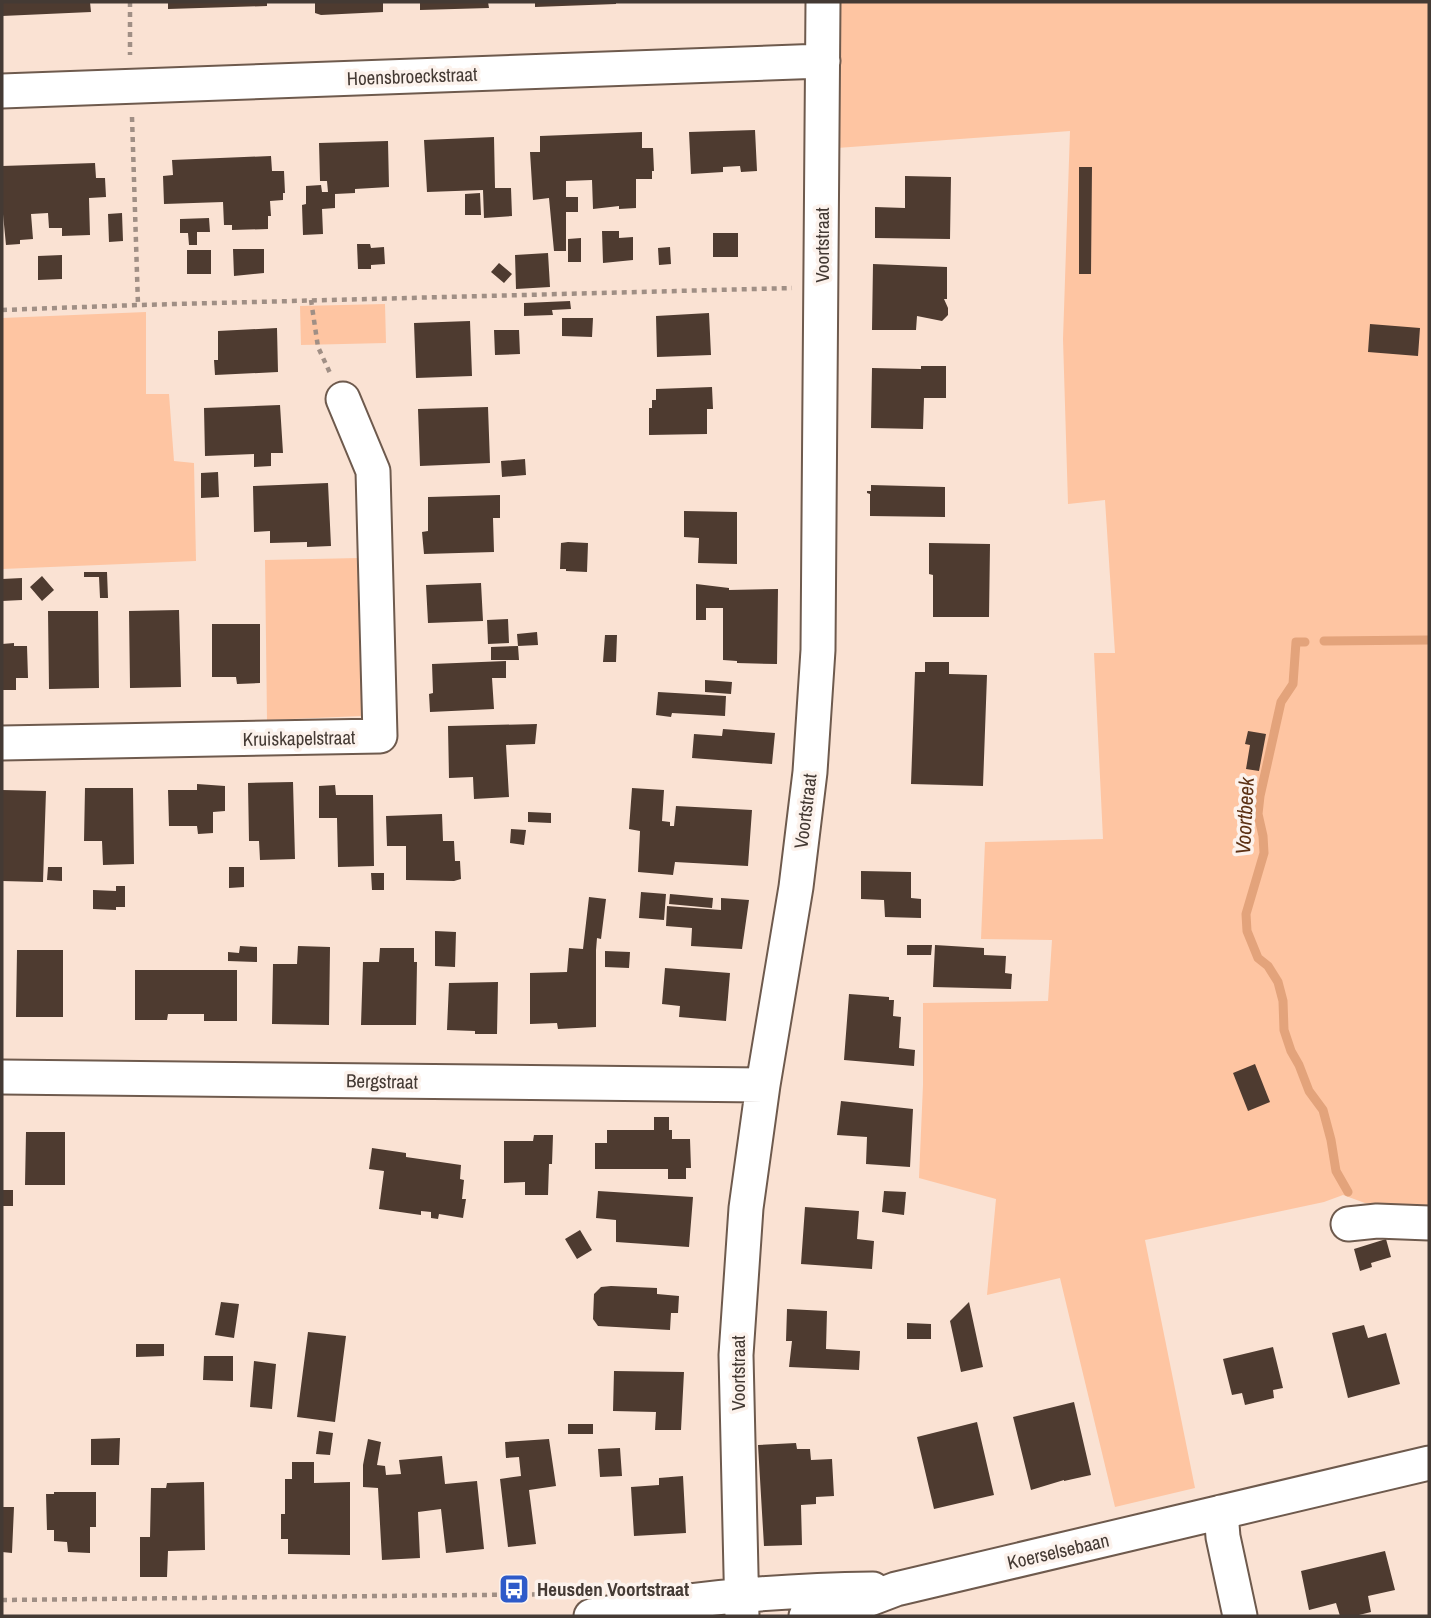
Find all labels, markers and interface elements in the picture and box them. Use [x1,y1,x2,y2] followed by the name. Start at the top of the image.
[346,61,478,91] street label: Hoensbroeckstraat
[809,207,835,283] street label: Voortstraat
[242,724,356,752] street label: Kruiskapelstraat
[788,771,823,850] street label: Voortstraat
[1228,775,1261,855] water label: Voortbeek
[346,1067,419,1095] street label: Bergstraat
[725,1335,751,1411] street label: Voortstraat
[1004,1527,1112,1575] street label: Koerselsebaan
[497,1572,531,1606] bus stop icon: Heusden Voortstraat
[537,1576,689,1602] place label: Heusden Voortstraat

